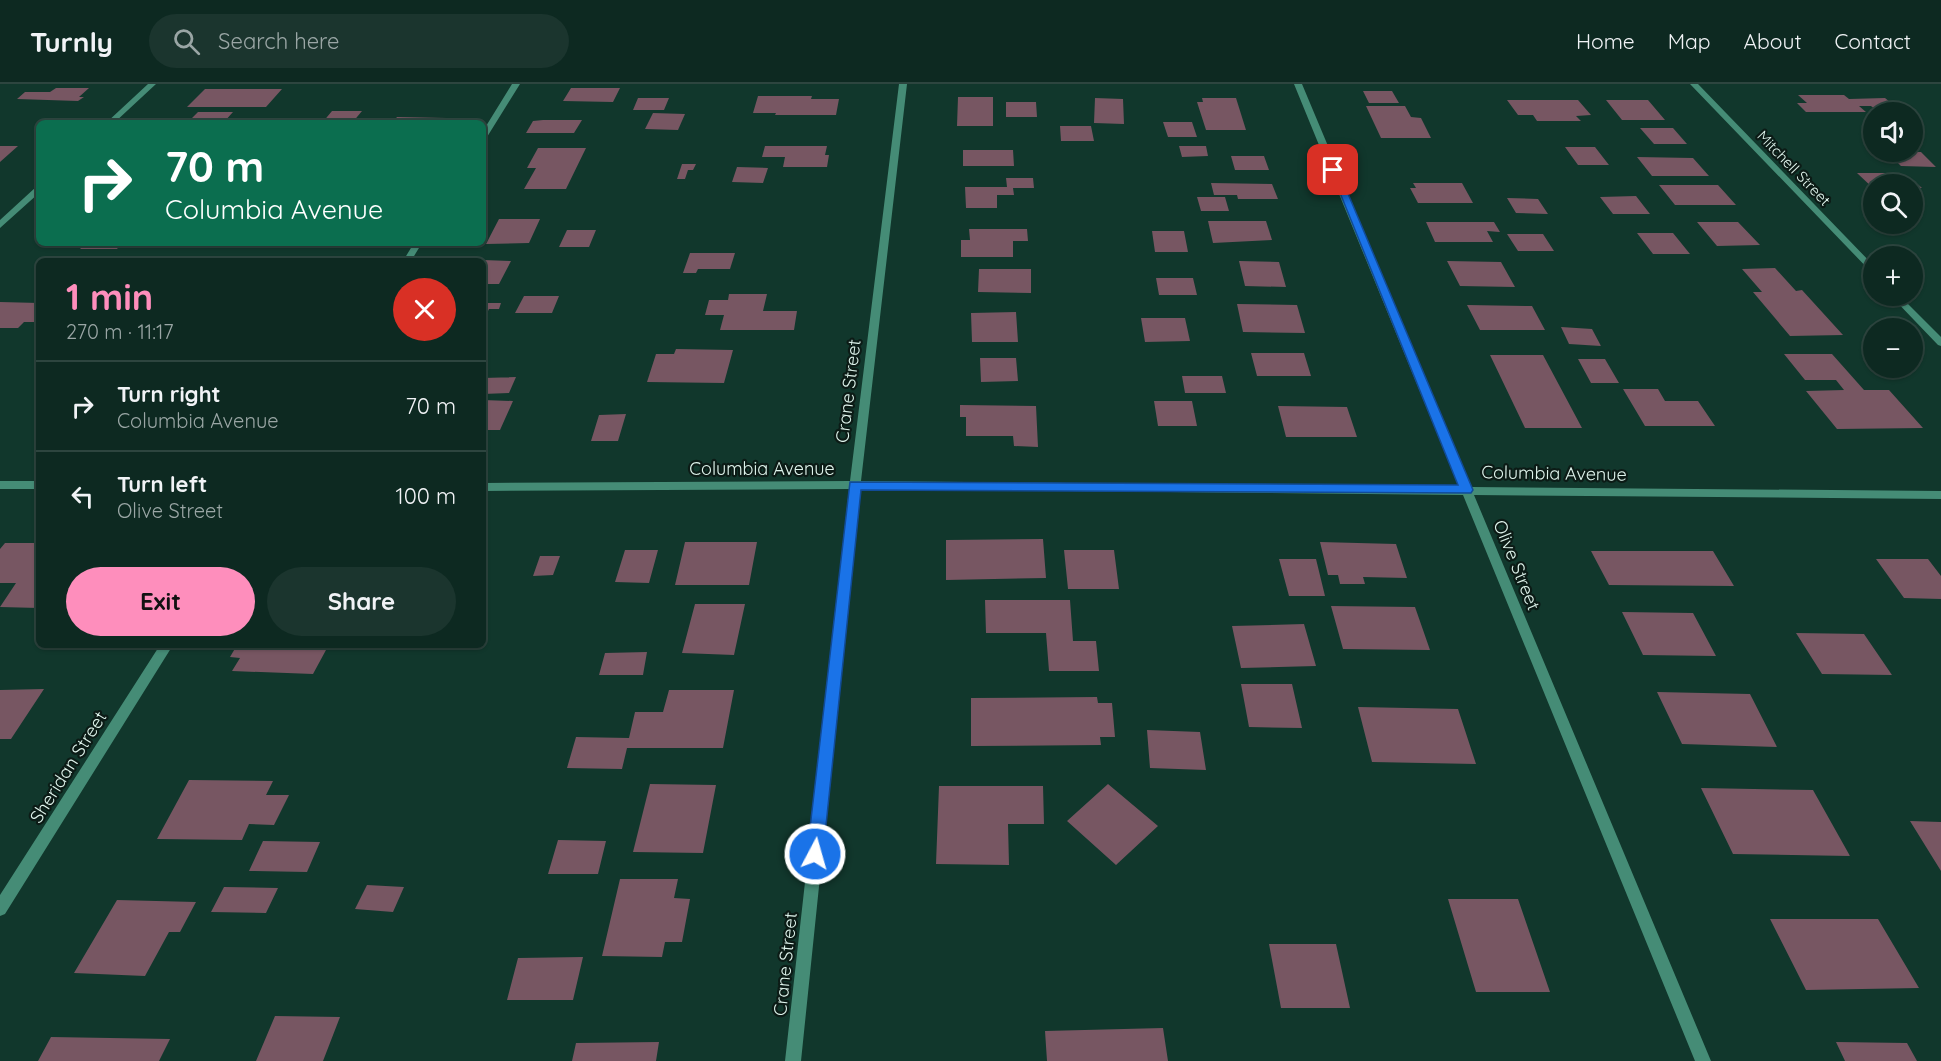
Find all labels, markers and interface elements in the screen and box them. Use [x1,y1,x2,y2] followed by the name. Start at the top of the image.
[149,14,569,68] search box
[30,24,113,59] text: Turnly
[170,25,203,58] icon: search
[218,27,339,55] text: Search here
[1576,28,1635,54] text: Home
[1668,28,1711,54] text: Map
[1744,28,1802,54] text: About
[1835,28,1911,54] text: Contact
[1863,102,1923,378] map controls
[1863,102,1923,162] button: sound
[1753,126,1835,210] street label: Mitchell Street
[165,140,264,193] text: 70 m
[66,144,144,222] icon: right
[1307,144,1358,195] pin
[1316,153,1349,186] icon: arrive
[1863,174,1923,234] button: search
[165,192,383,226] text: Columbia Avenue
[1863,246,1923,306] button: +
[66,274,153,319] text: 1 min
[393,278,456,341] button: close
[1863,318,1923,378] button: −
[66,319,174,344] text: 270 m · 11:17
[830,338,866,444] street label: Crane Street
[117,380,221,408] text: Turn right
[66,390,99,423] icon: right
[406,392,456,420] text: 70 m
[117,408,279,433] text: Columbia Avenue
[689,457,835,480] street label: Columbia Avenue
[1481,460,1627,486] street label: Columbia Avenue
[117,470,207,498] text: Turn left
[66,480,99,513] icon: left
[396,482,456,510] text: 100 m
[117,498,223,523] text: Olive Street
[1488,516,1546,614] street label: Olive Street
[66,567,255,636] button: Exit
[267,567,456,636] button: Share
[24,707,112,827] street label: Sheridan Street
[783,822,847,886] position arrow
[768,911,802,1017] street label: Crane Street

